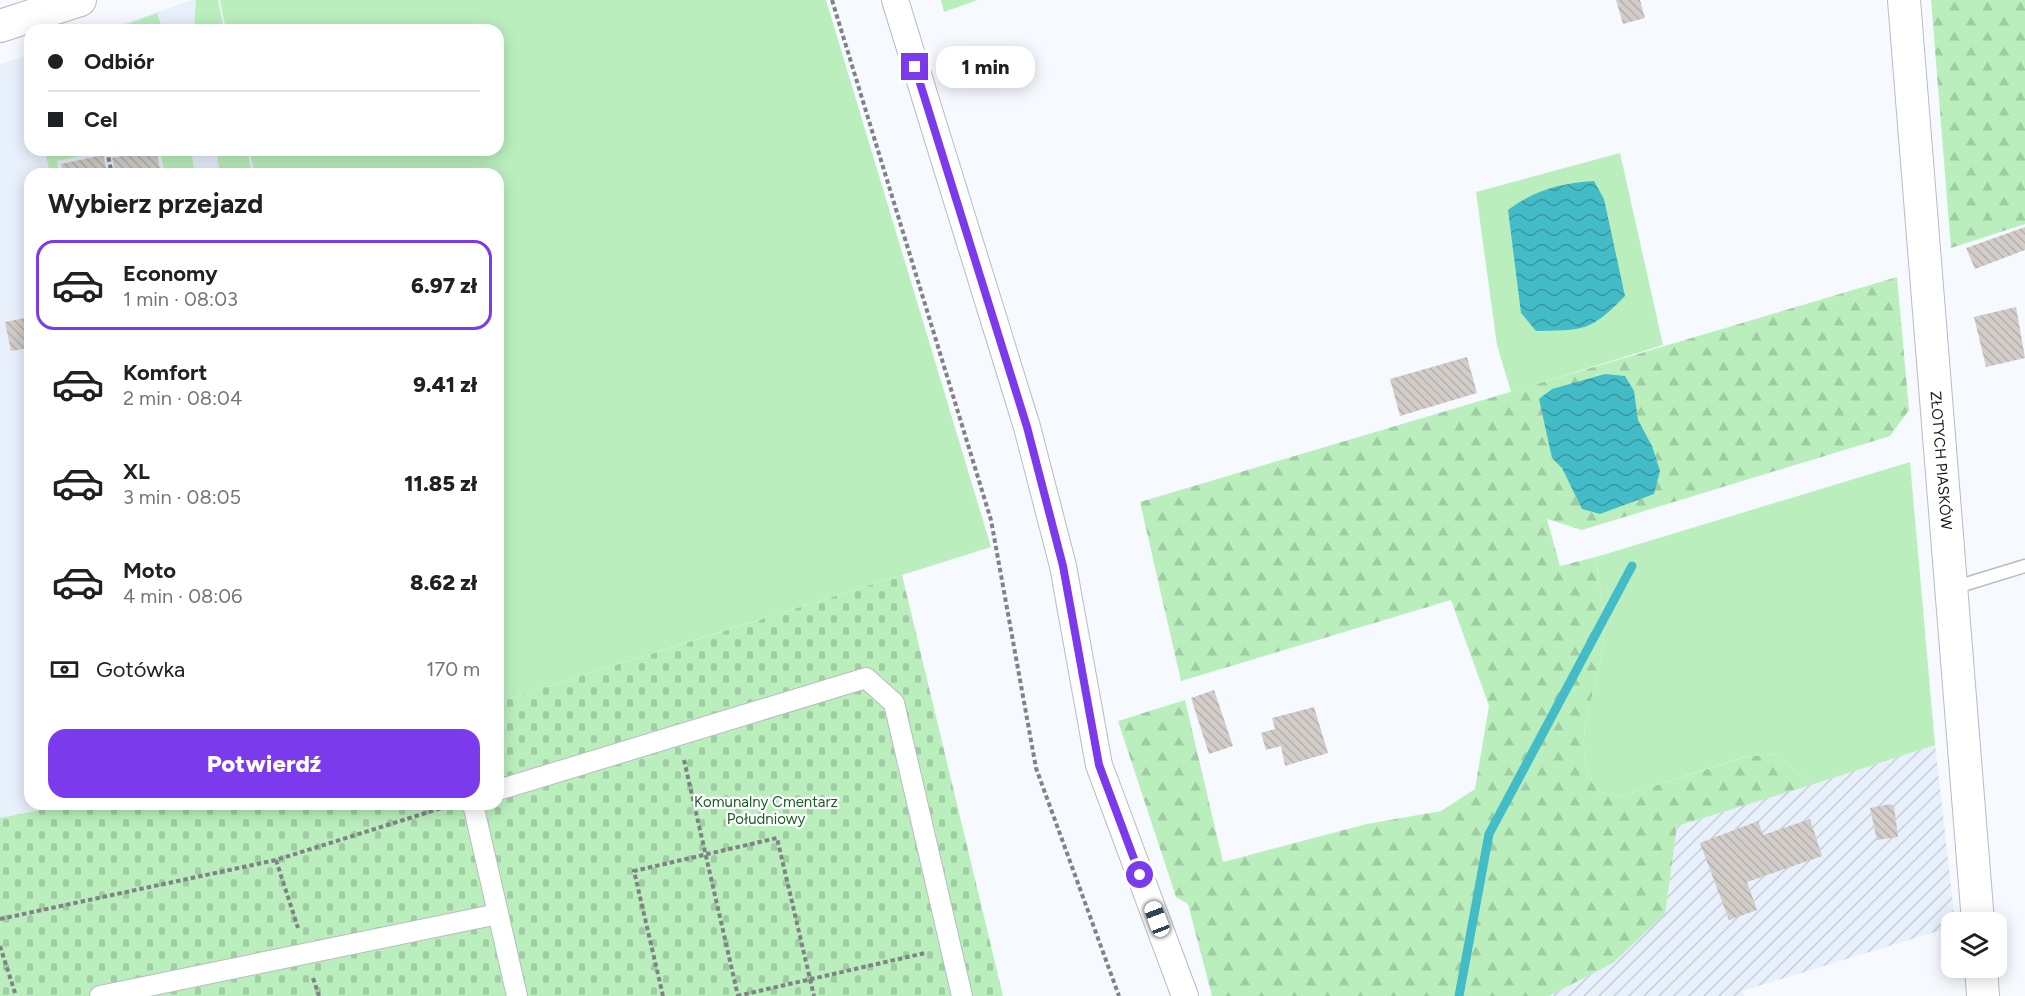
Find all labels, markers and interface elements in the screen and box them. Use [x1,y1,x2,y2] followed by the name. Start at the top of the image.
[936,46,1035,88] callout: 1 min
[84,48,154,75] text: Odbiór
[901,53,928,80] route end
[962,55,1009,79] text: 1 min
[84,106,118,133] text: Cel
[48,187,263,220] text: Wybierz przejazd
[51,258,105,312] icon: car
[123,260,218,287] text: Economy
[411,272,477,299] text: 6.97 zł
[123,287,238,311] text: 1 min · 08:03
[51,357,105,411] icon: car
[123,359,207,386] text: Komfort
[413,371,477,398] text: 9.41 zł
[123,386,242,410] text: 2 min · 08:04
[1926,390,1956,531] street label: ZŁOTYCH PIASKÓW
[51,456,105,510] icon: car
[123,458,150,485] text: XL
[404,470,477,497] text: 11.85 zł
[123,485,241,509] text: 3 min · 08:05
[51,555,105,609] icon: car
[123,557,176,584] text: Moto
[410,569,477,596] text: 8.62 zł
[123,584,242,608] text: 4 min · 08:06
[48,653,81,686] icon: cash
[96,656,185,683] text: Gotówka
[426,657,480,681] text: 170 m
[48,729,480,798] button: Potwierdź
[694,793,838,828] park label: Komunalny Cmentarz Południowy
[1126,861,1153,888] route start
[1142,899,1172,939] car
[1941,912,2007,978] map controls
[1941,912,2007,978] button: layers

